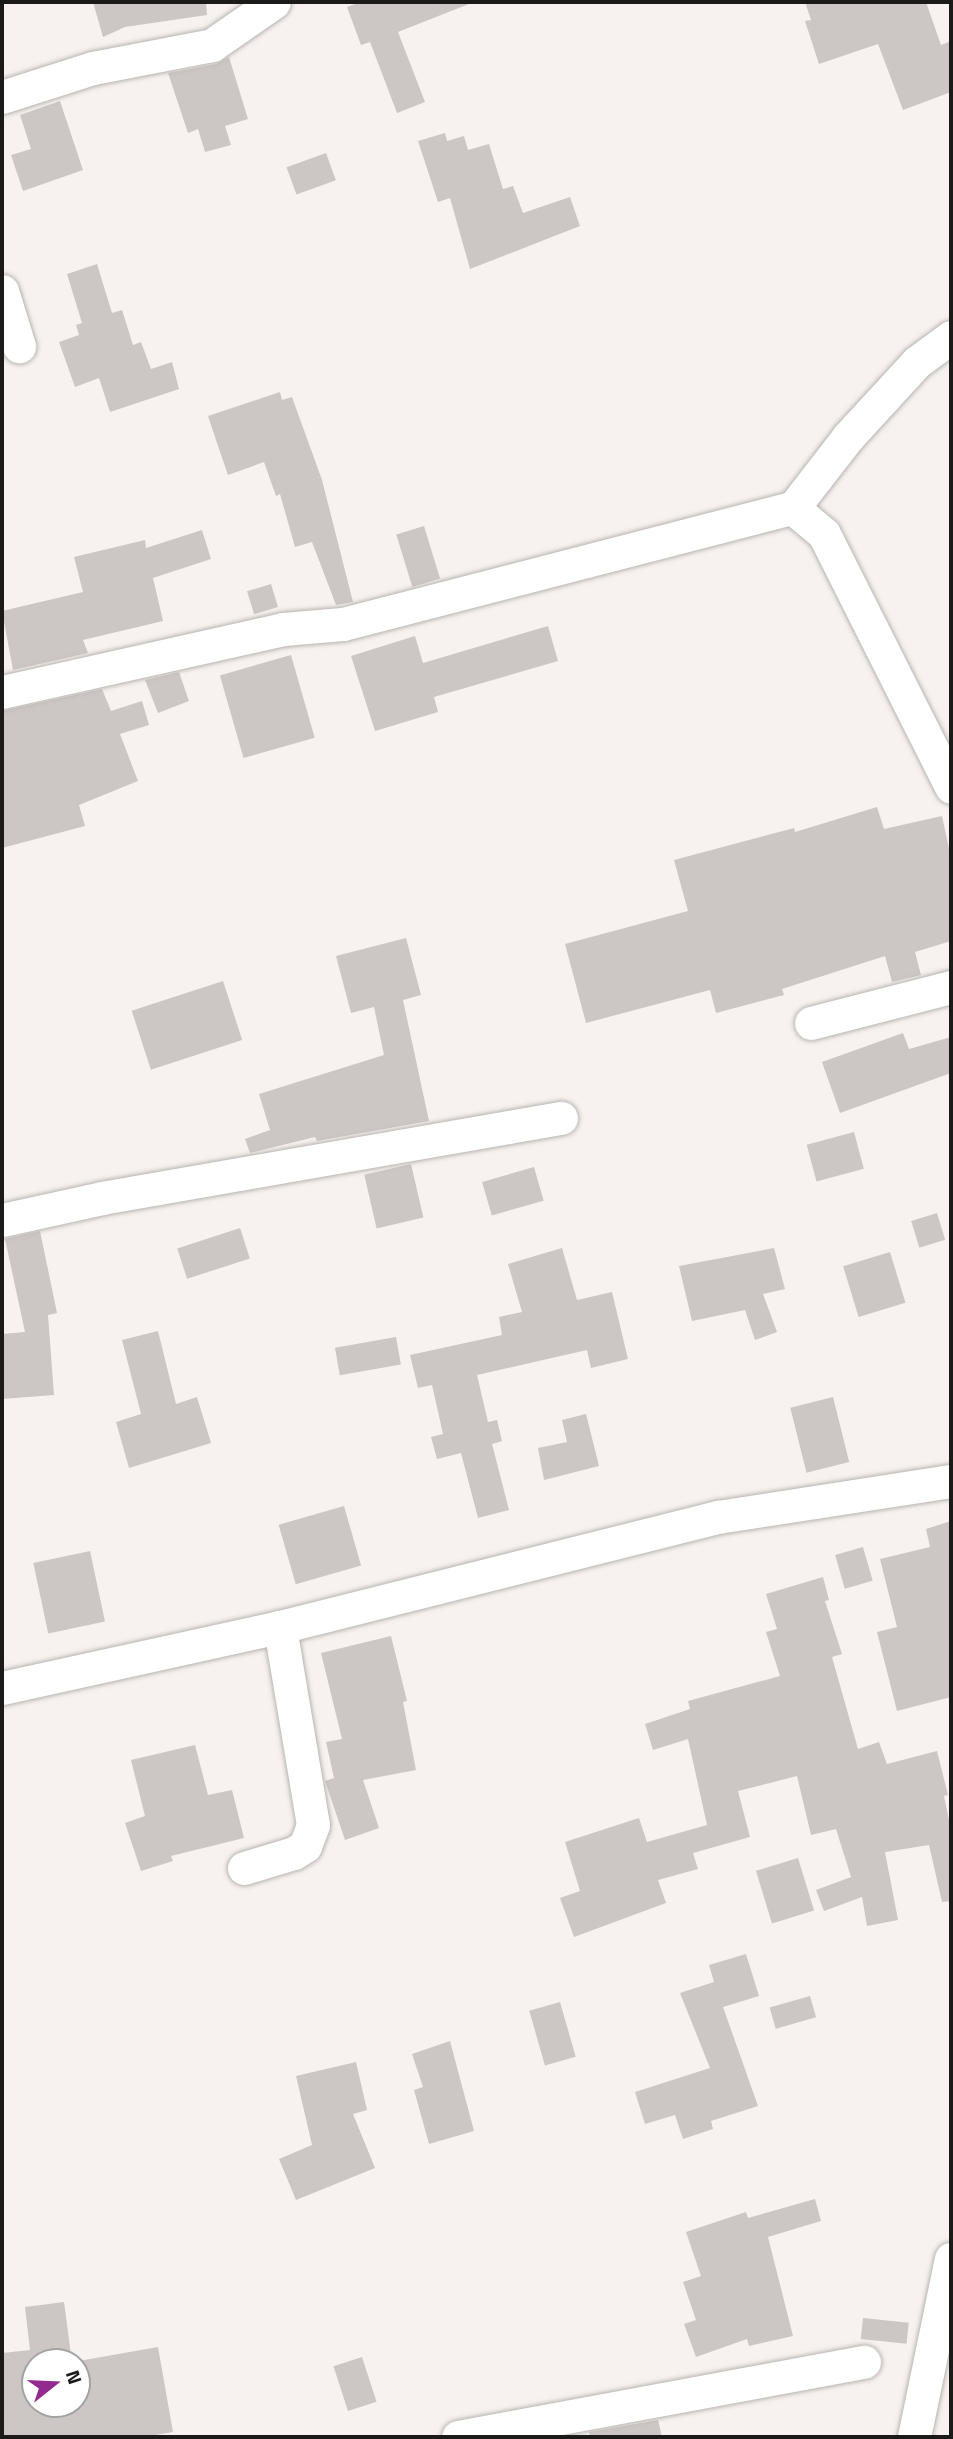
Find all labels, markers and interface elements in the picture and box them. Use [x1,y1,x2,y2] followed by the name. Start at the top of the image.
[21,2348,91,2418] north arrow
[59,2366,90,2388] text: N

